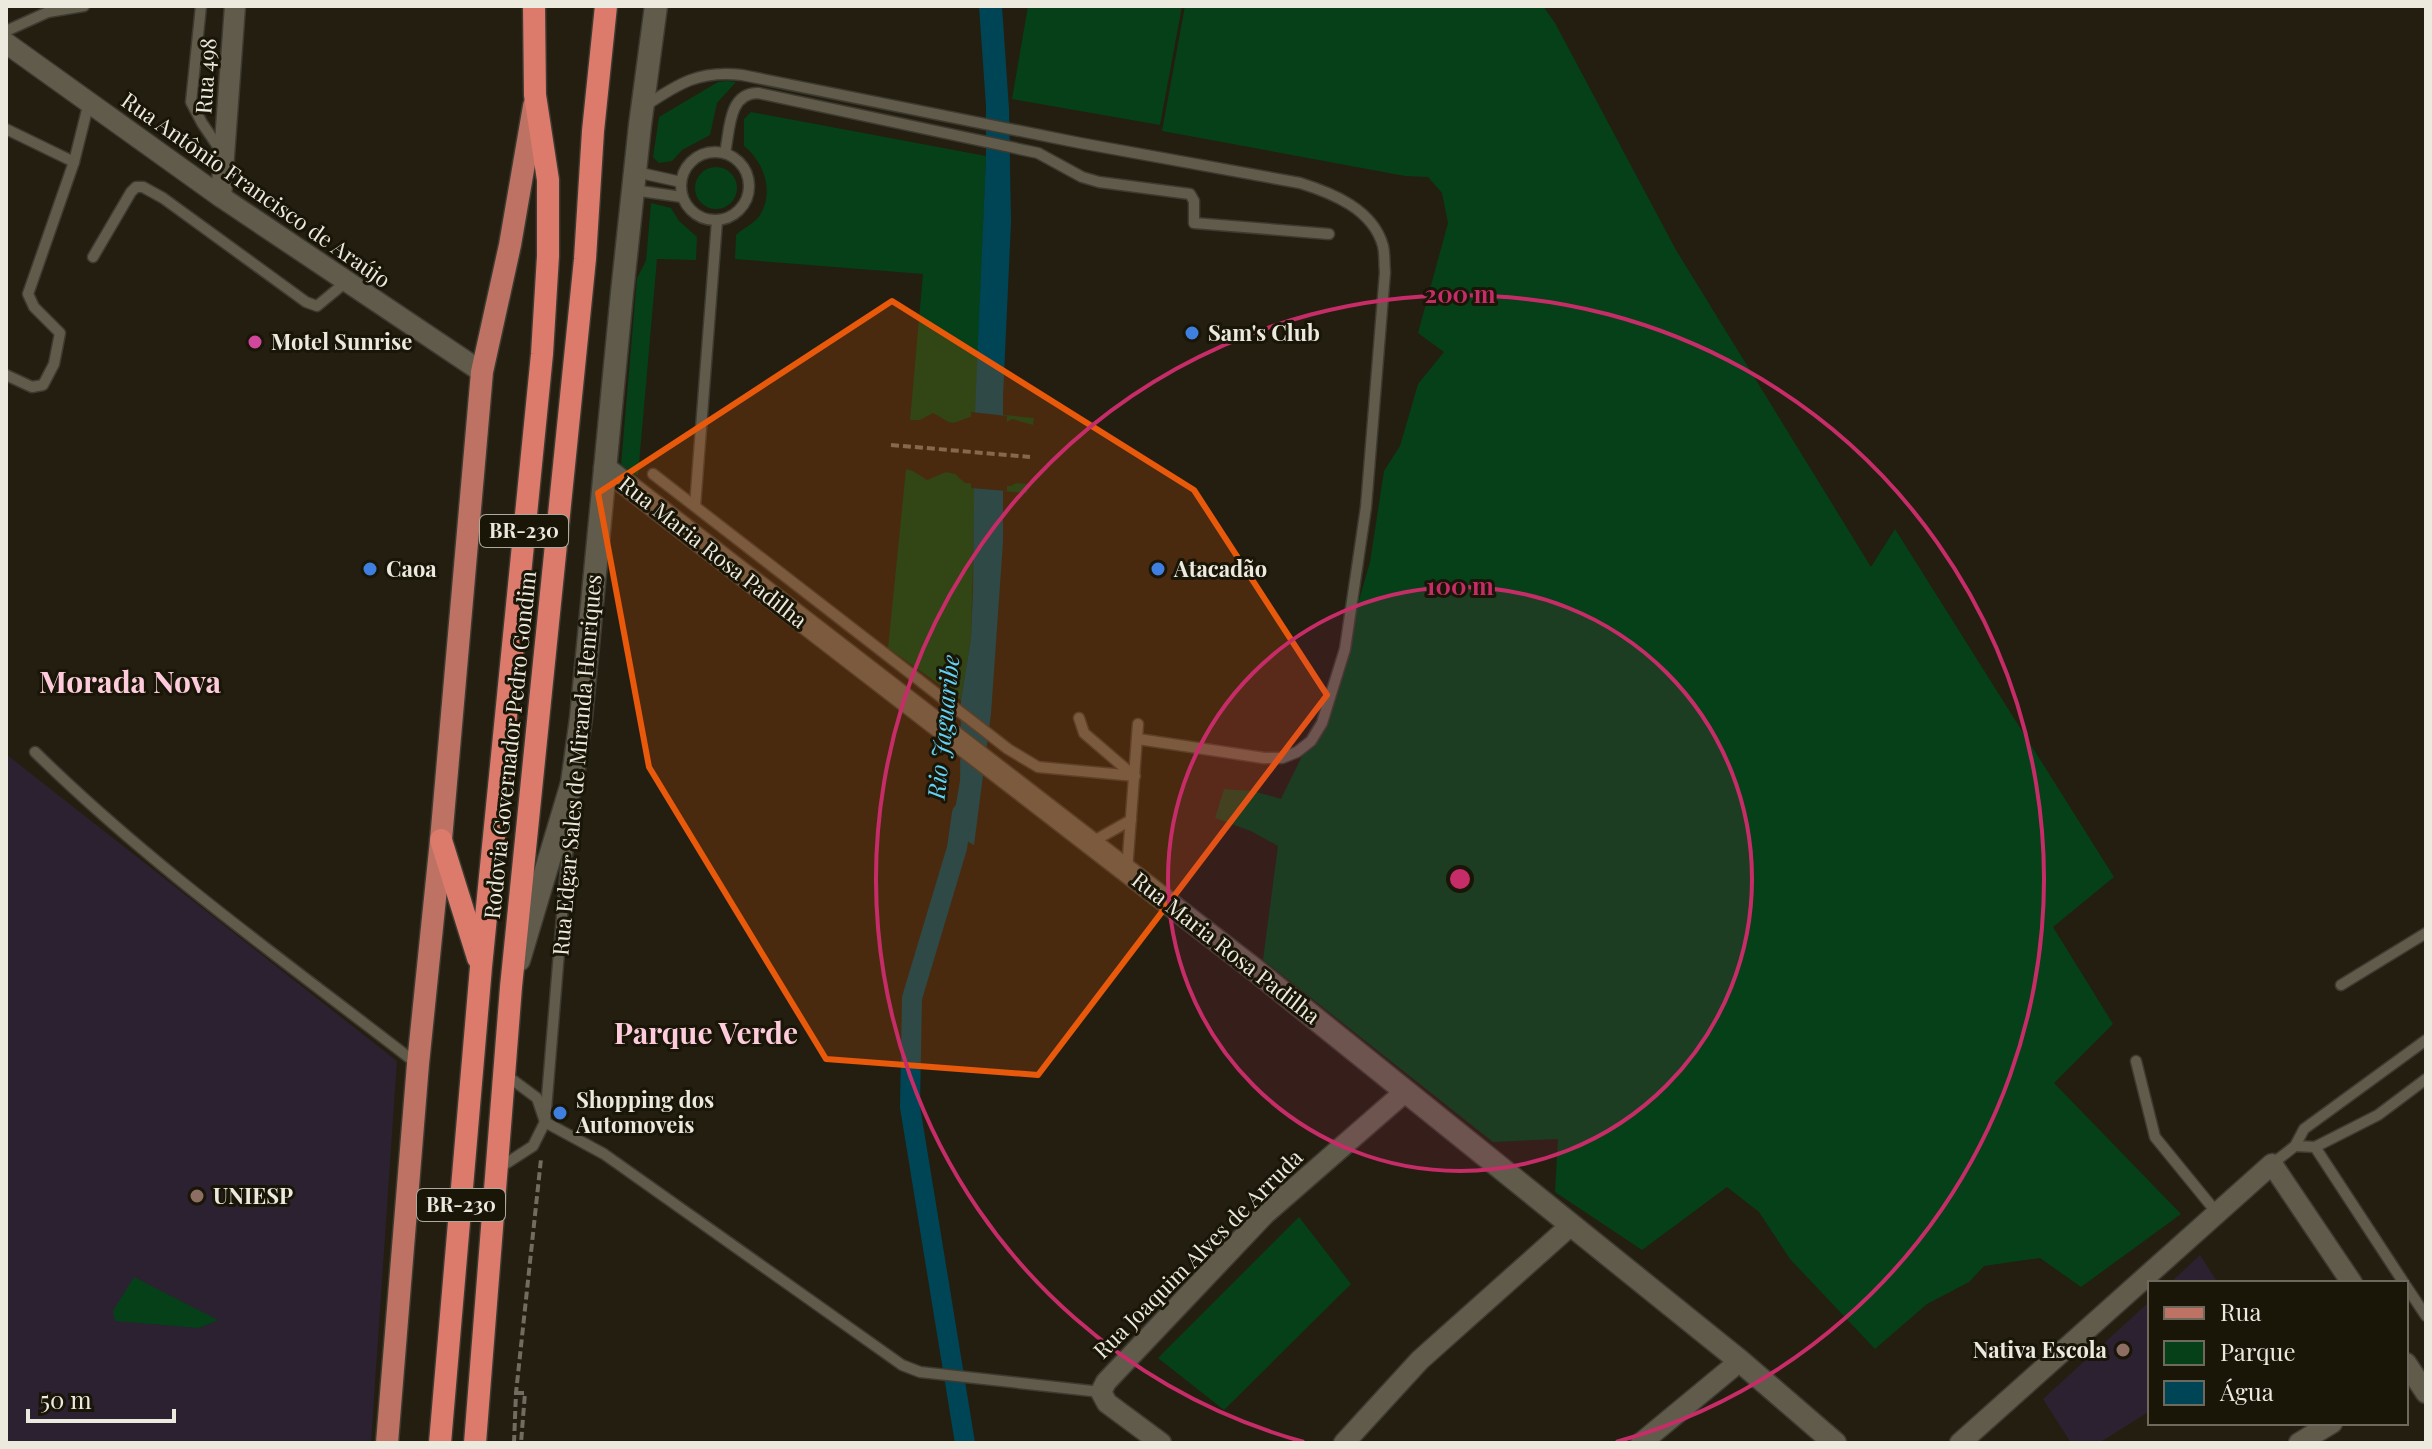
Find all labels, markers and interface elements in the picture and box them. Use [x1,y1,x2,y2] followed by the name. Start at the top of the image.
[187,37,223,115] street label: Rua 498
[116,85,397,294] street label: Rua Antônio Francisco de Araújo
[1425,277,1496,309] text: 200 m
[1208,317,1320,347] place label: Sam's Club
[1183,324,1201,342] marker: Sam's Club
[271,326,412,356] place label: Motel Sunrise
[246,333,264,351] marker: Motel Sunrise
[613,468,814,634] street label: Rua Maria Rosa Padilha
[480,515,568,547] road number: BR-230
[386,553,437,583] place label: Caoa
[1173,553,1267,583] place label: Atacadão
[361,560,379,578] marker: Caoa
[1149,560,1167,578] marker: Atacadão
[476,569,542,920] street label: Rodovia Governador Pedro Gondim
[1426,569,1494,601] text: 100 m
[544,573,608,957] street label: Rua Edgar Sales de Miranda Henriques
[918,653,966,802] water label: Rio Jaguaribe
[39,661,222,701] district label: Morada Nova
[1126,864,1327,1030] street label: Rua Maria Rosa Padilha
[1446,865,1474,893] centre of rings
[614,1012,798,1052] district label: Parque Verde
[575,1084,714,1139] place label: Shopping dos Automoveis
[551,1104,569,1122] marker: Shopping dos Automoveis
[1086,1142,1309,1365] street label: Rua Joaquim Alves de Arruda
[213,1180,293,1210] place label: UNIESP
[188,1187,206,1205] marker: UNIESP
[417,1189,505,1221] road number: BR-230
[2148,1281,2408,1425] legend
[2220,1295,2261,1327] text: Rua
[1973,1334,2108,1364] place label: Nativa Escola
[2220,1335,2296,1367] text: Parque
[2114,1341,2132,1359] marker: Nativa Escola
[28,1373,174,1423] scale bar
[2219,1375,2274,1407] text: Água
[40,1383,92,1415] text: 50 m

